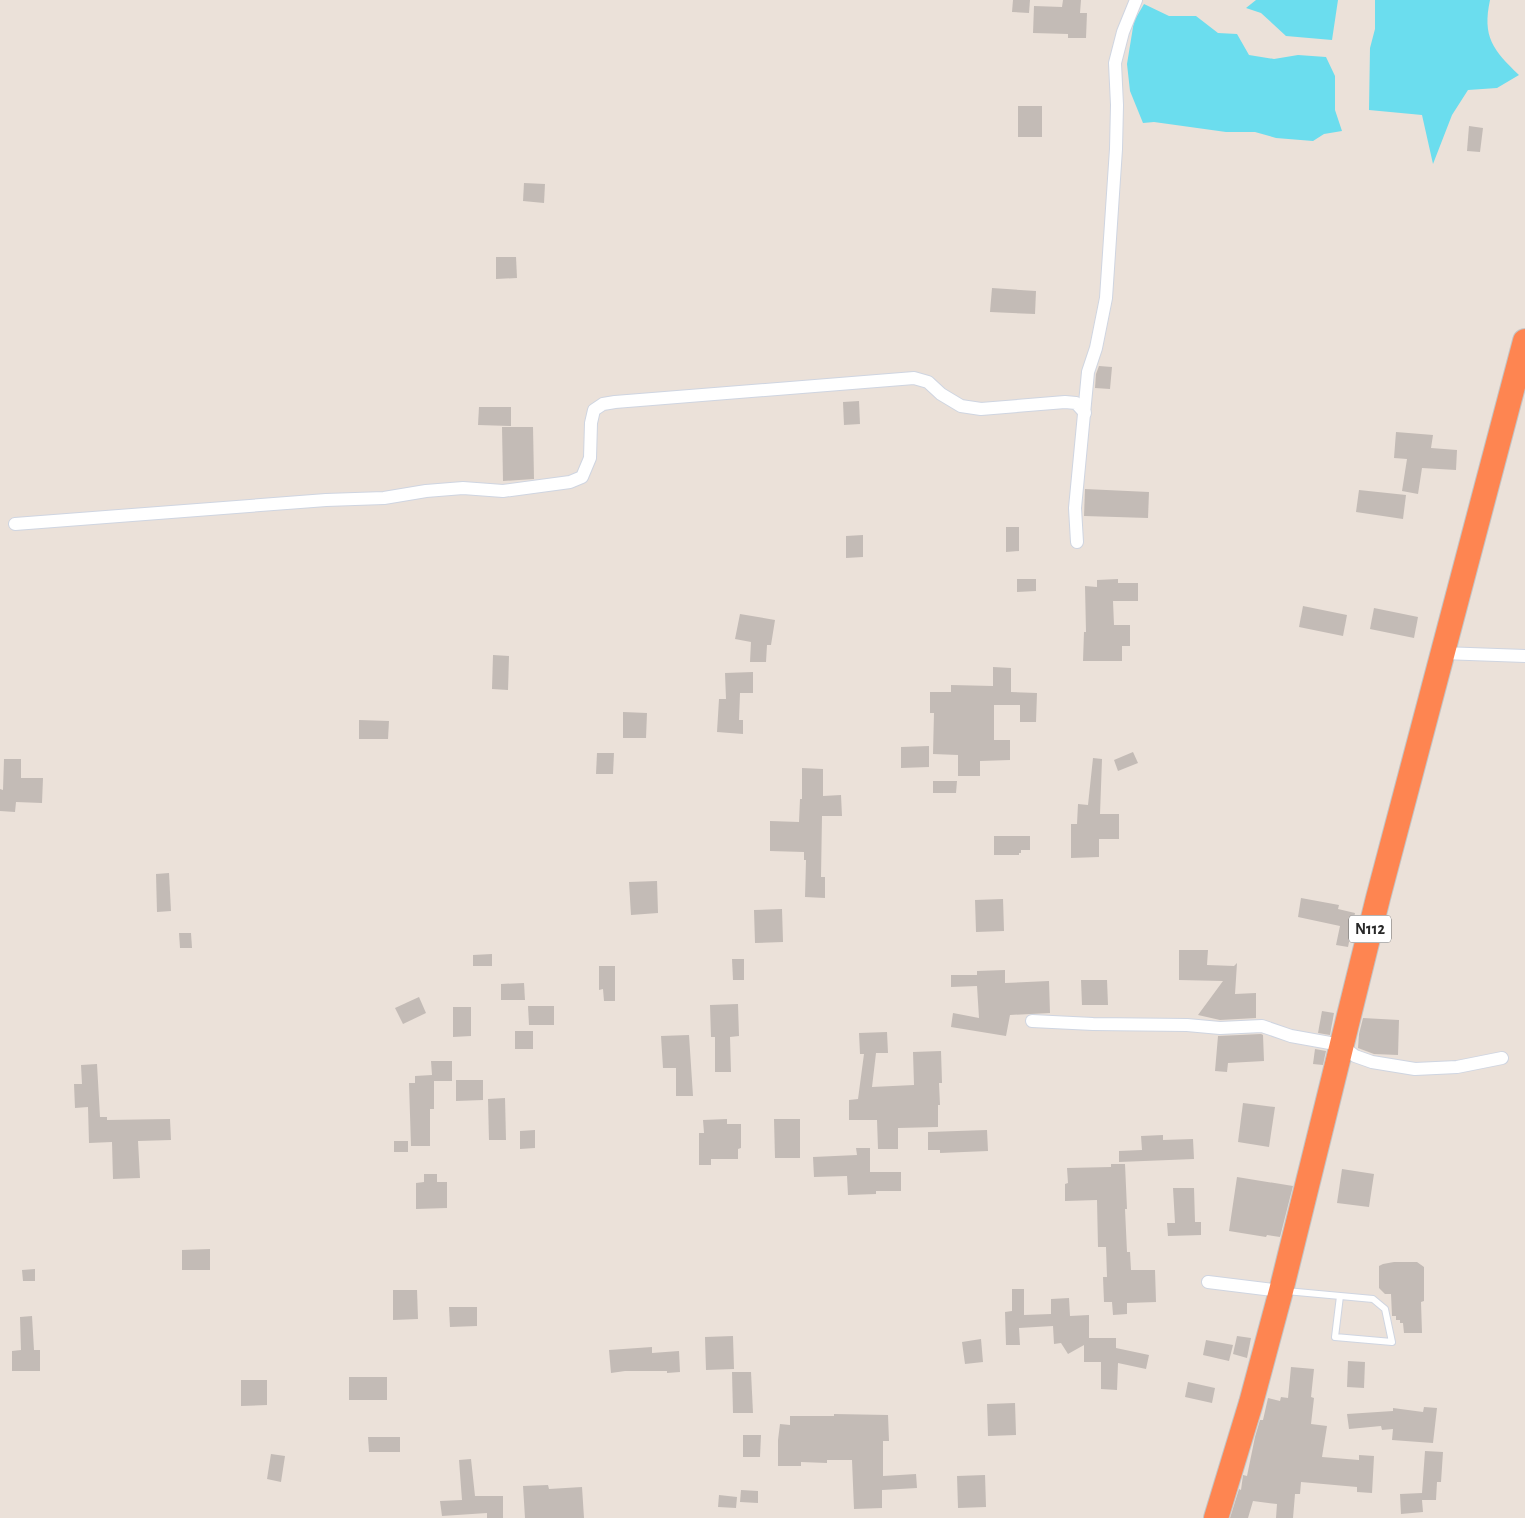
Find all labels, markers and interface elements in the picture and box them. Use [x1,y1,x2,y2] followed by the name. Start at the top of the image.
[1349,916,1391,942] road number: N112

